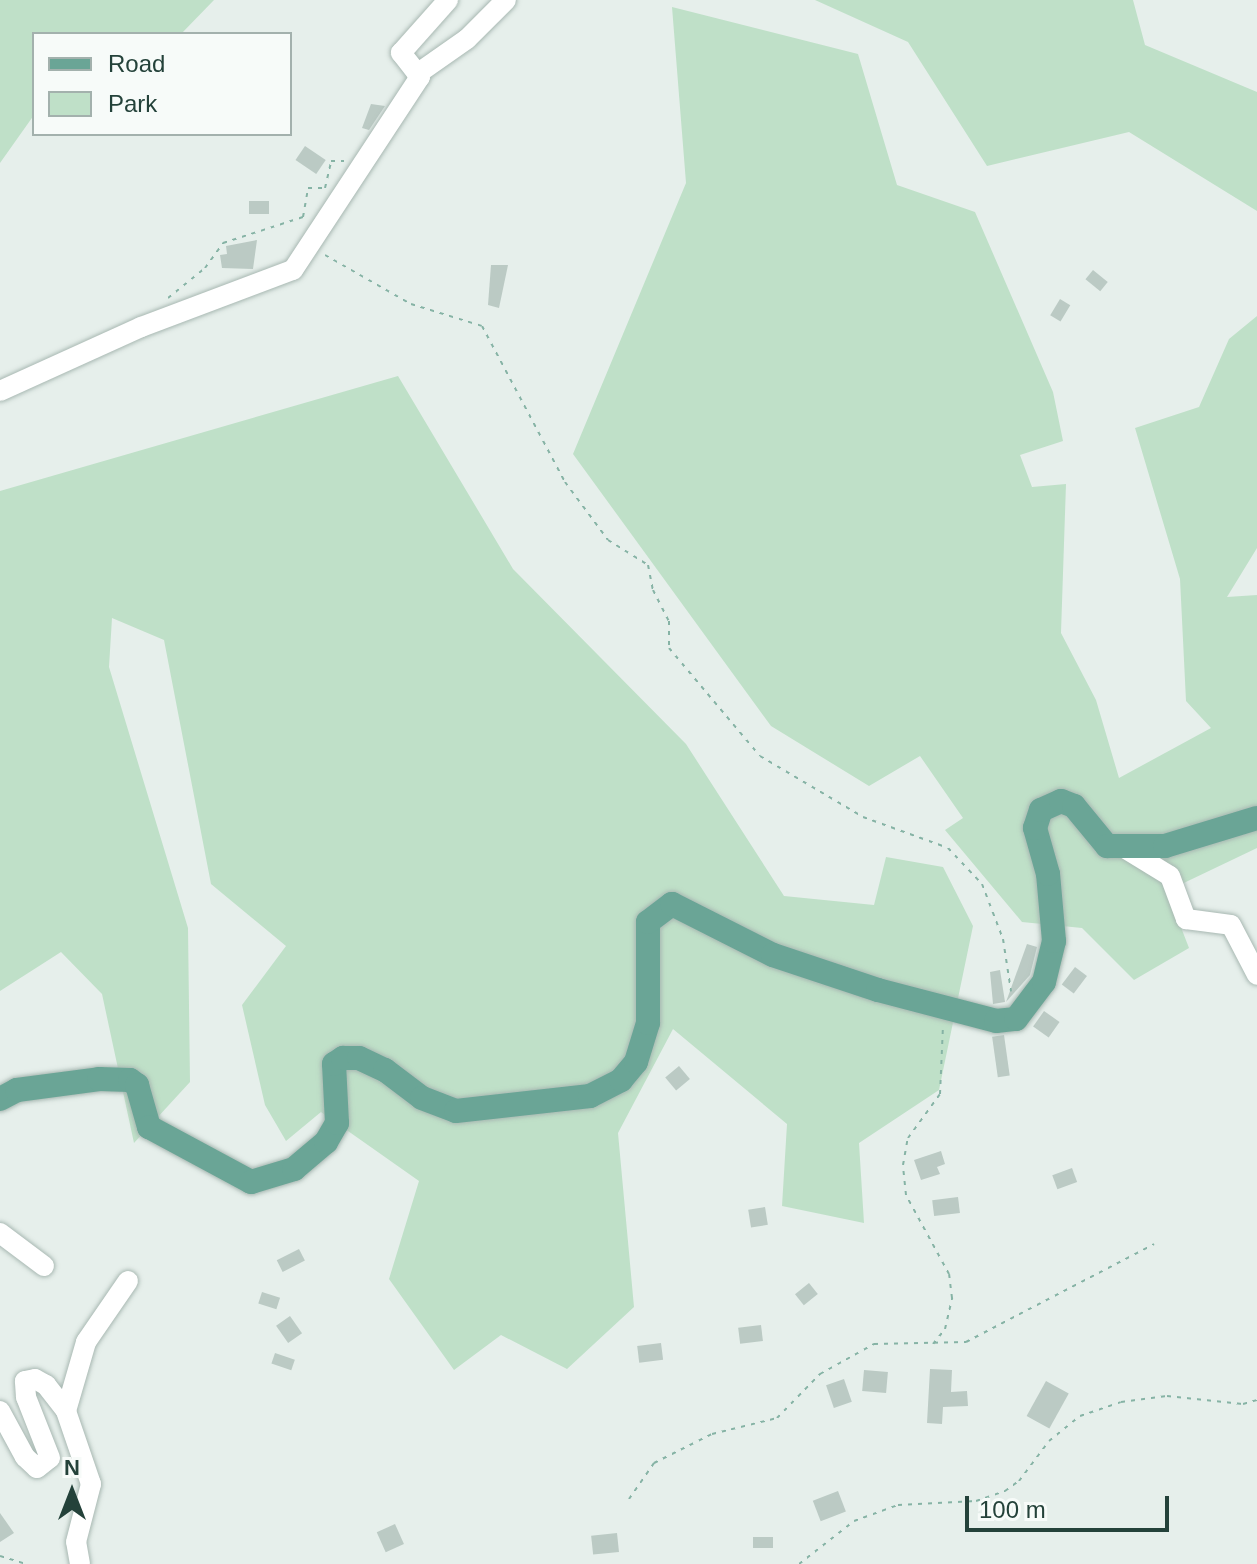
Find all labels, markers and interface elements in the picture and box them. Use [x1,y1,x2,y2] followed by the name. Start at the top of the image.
[32,32,292,136] legend
[108,50,165,77] text: Road
[108,90,157,117] text: Park
[32,1452,112,1532] north arrow
[64,1455,80,1480] text: N
[969,1480,1173,1530] scale bar
[979,1496,1046,1523] text: 100 m

